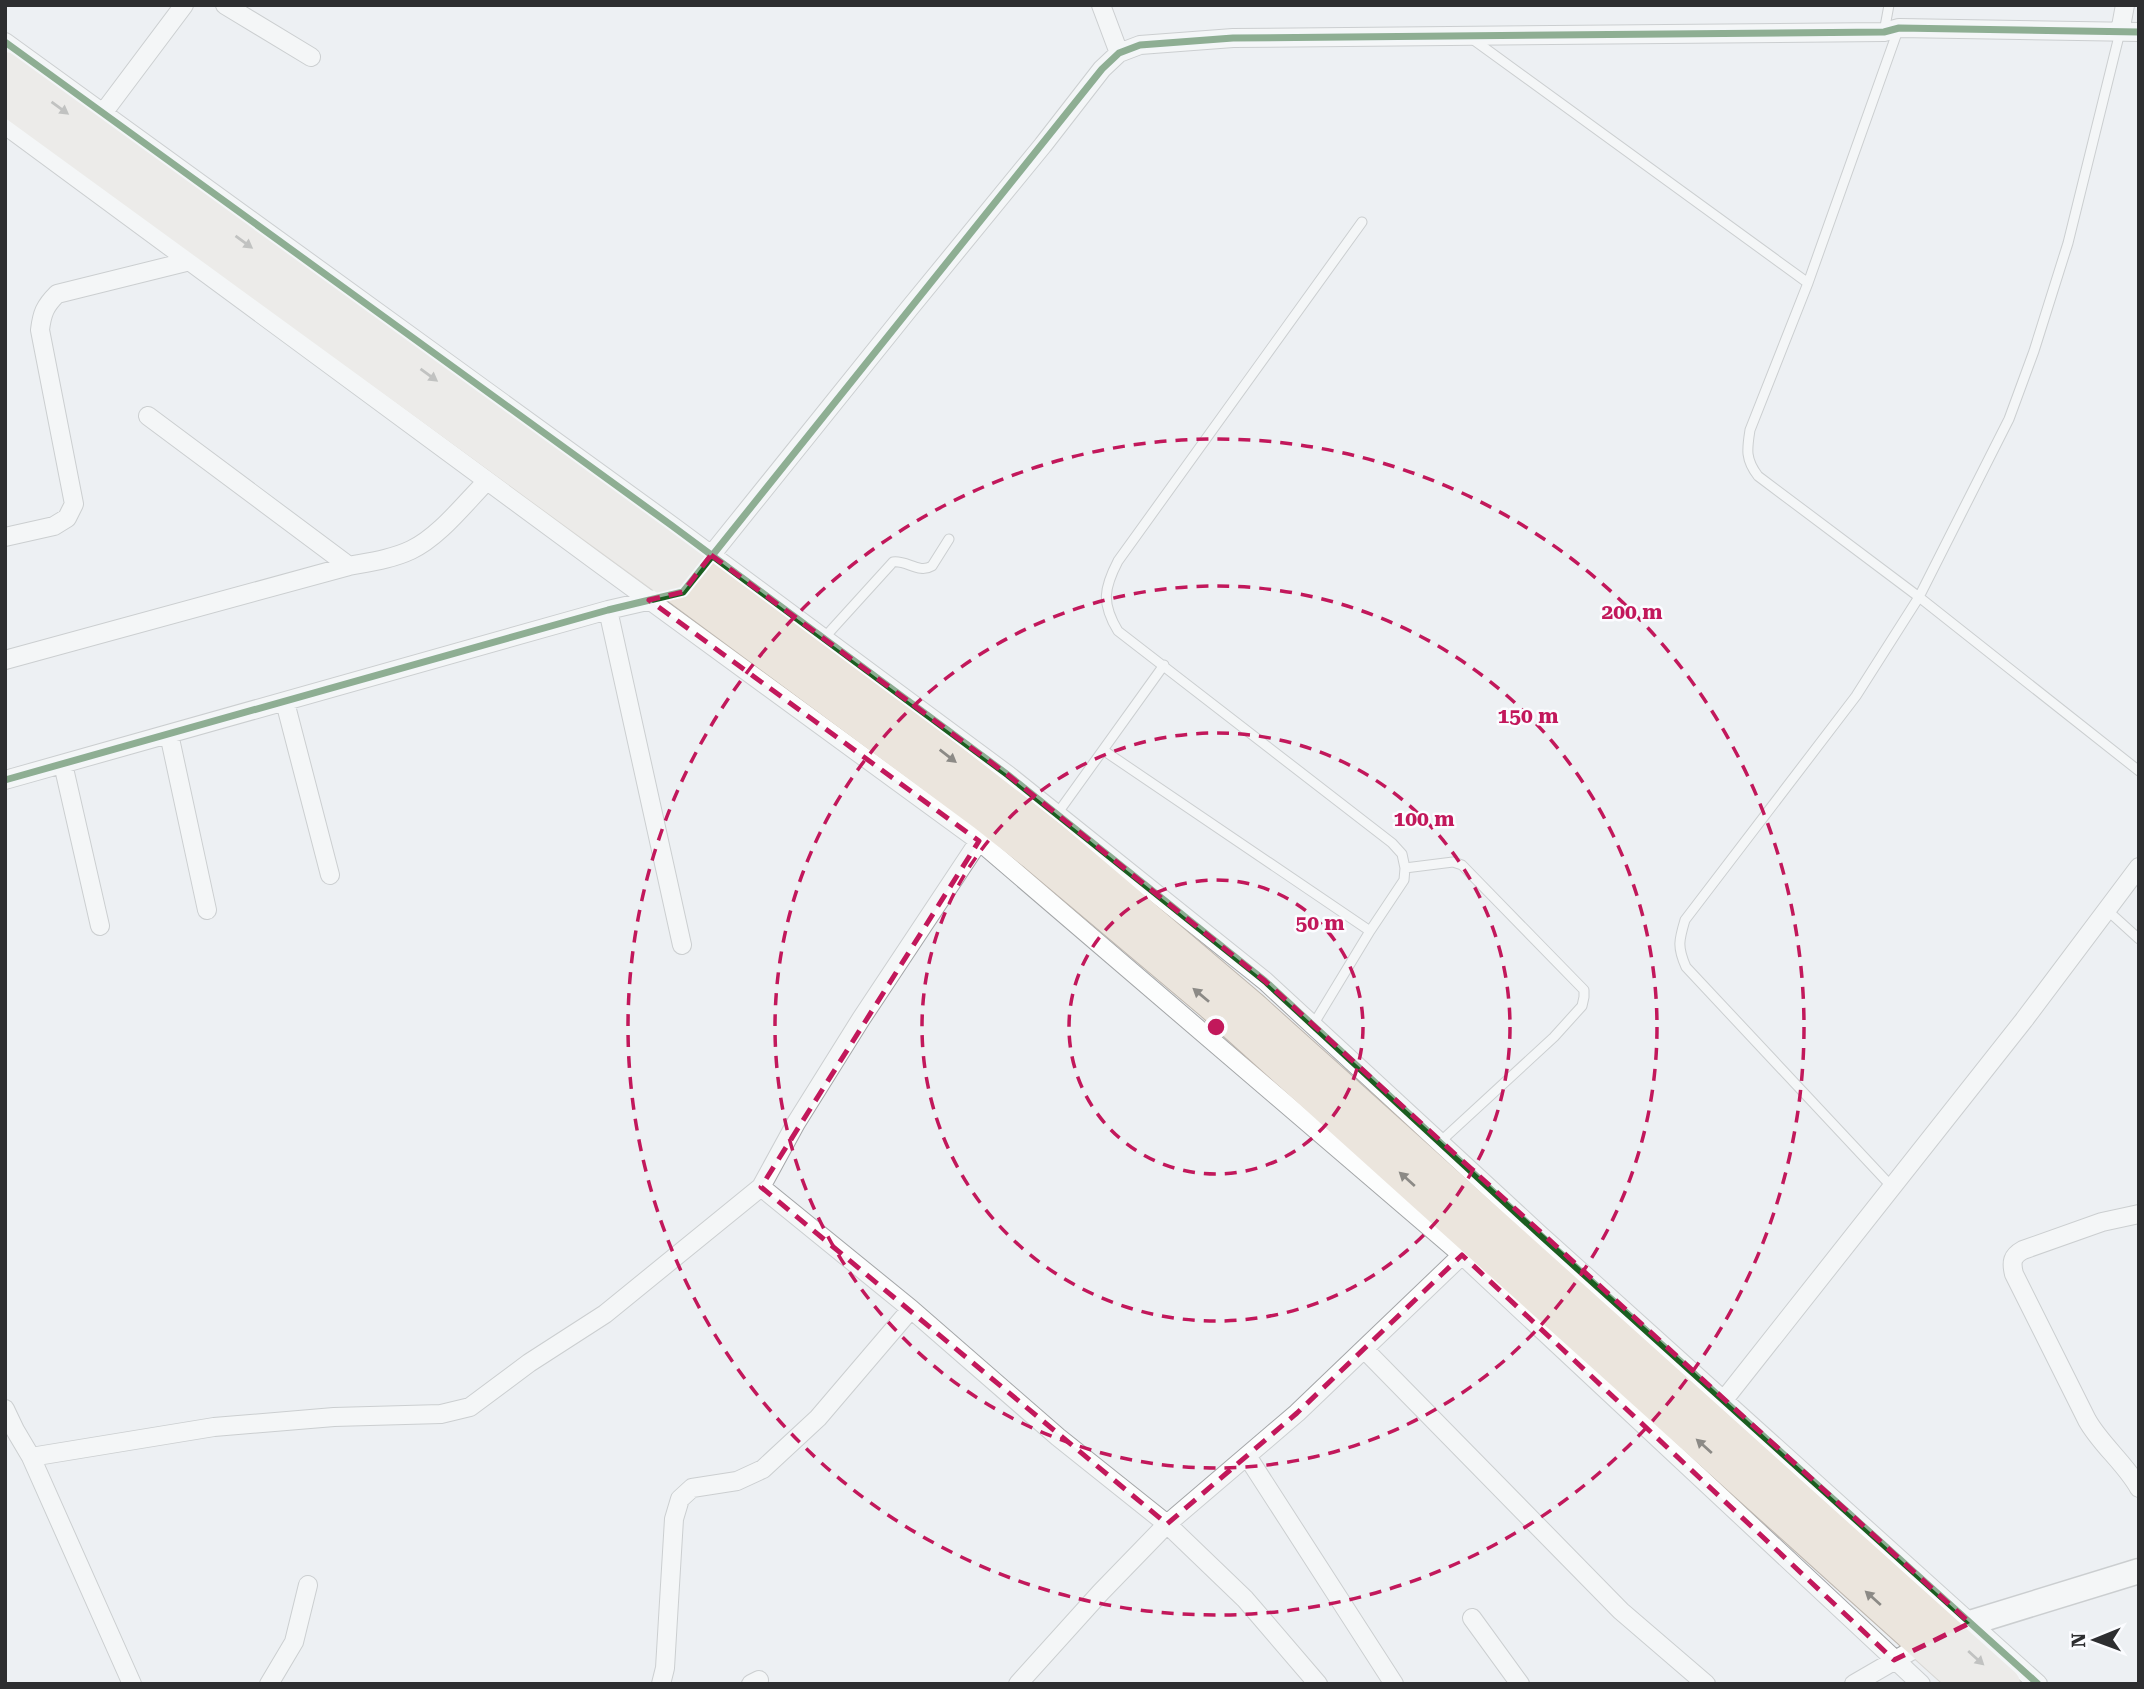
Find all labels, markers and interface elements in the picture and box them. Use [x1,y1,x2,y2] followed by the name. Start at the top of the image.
[51,101,69,115] one-way arrow
[235,235,253,249] one-way arrow
[420,368,438,382] one-way arrow
[1602,600,1662,624] text: 200 m
[1498,704,1558,728] text: 150 m
[938,749,956,764] one-way arrow
[1394,807,1454,831] text: 100 m
[1295,911,1345,935] text: 50 m
[1193,988,1210,1003] one-way arrow
[1204,1015,1228,1039] centre of rings
[1398,1171,1416,1187] one-way arrow
[1695,1438,1713,1454] one-way arrow
[1865,1591,1882,1607] one-way arrow
[2060,1605,2130,1675] north arrow
[2067,1632,2090,1648] text: N
[1967,1650,1985,1666] one-way arrow

